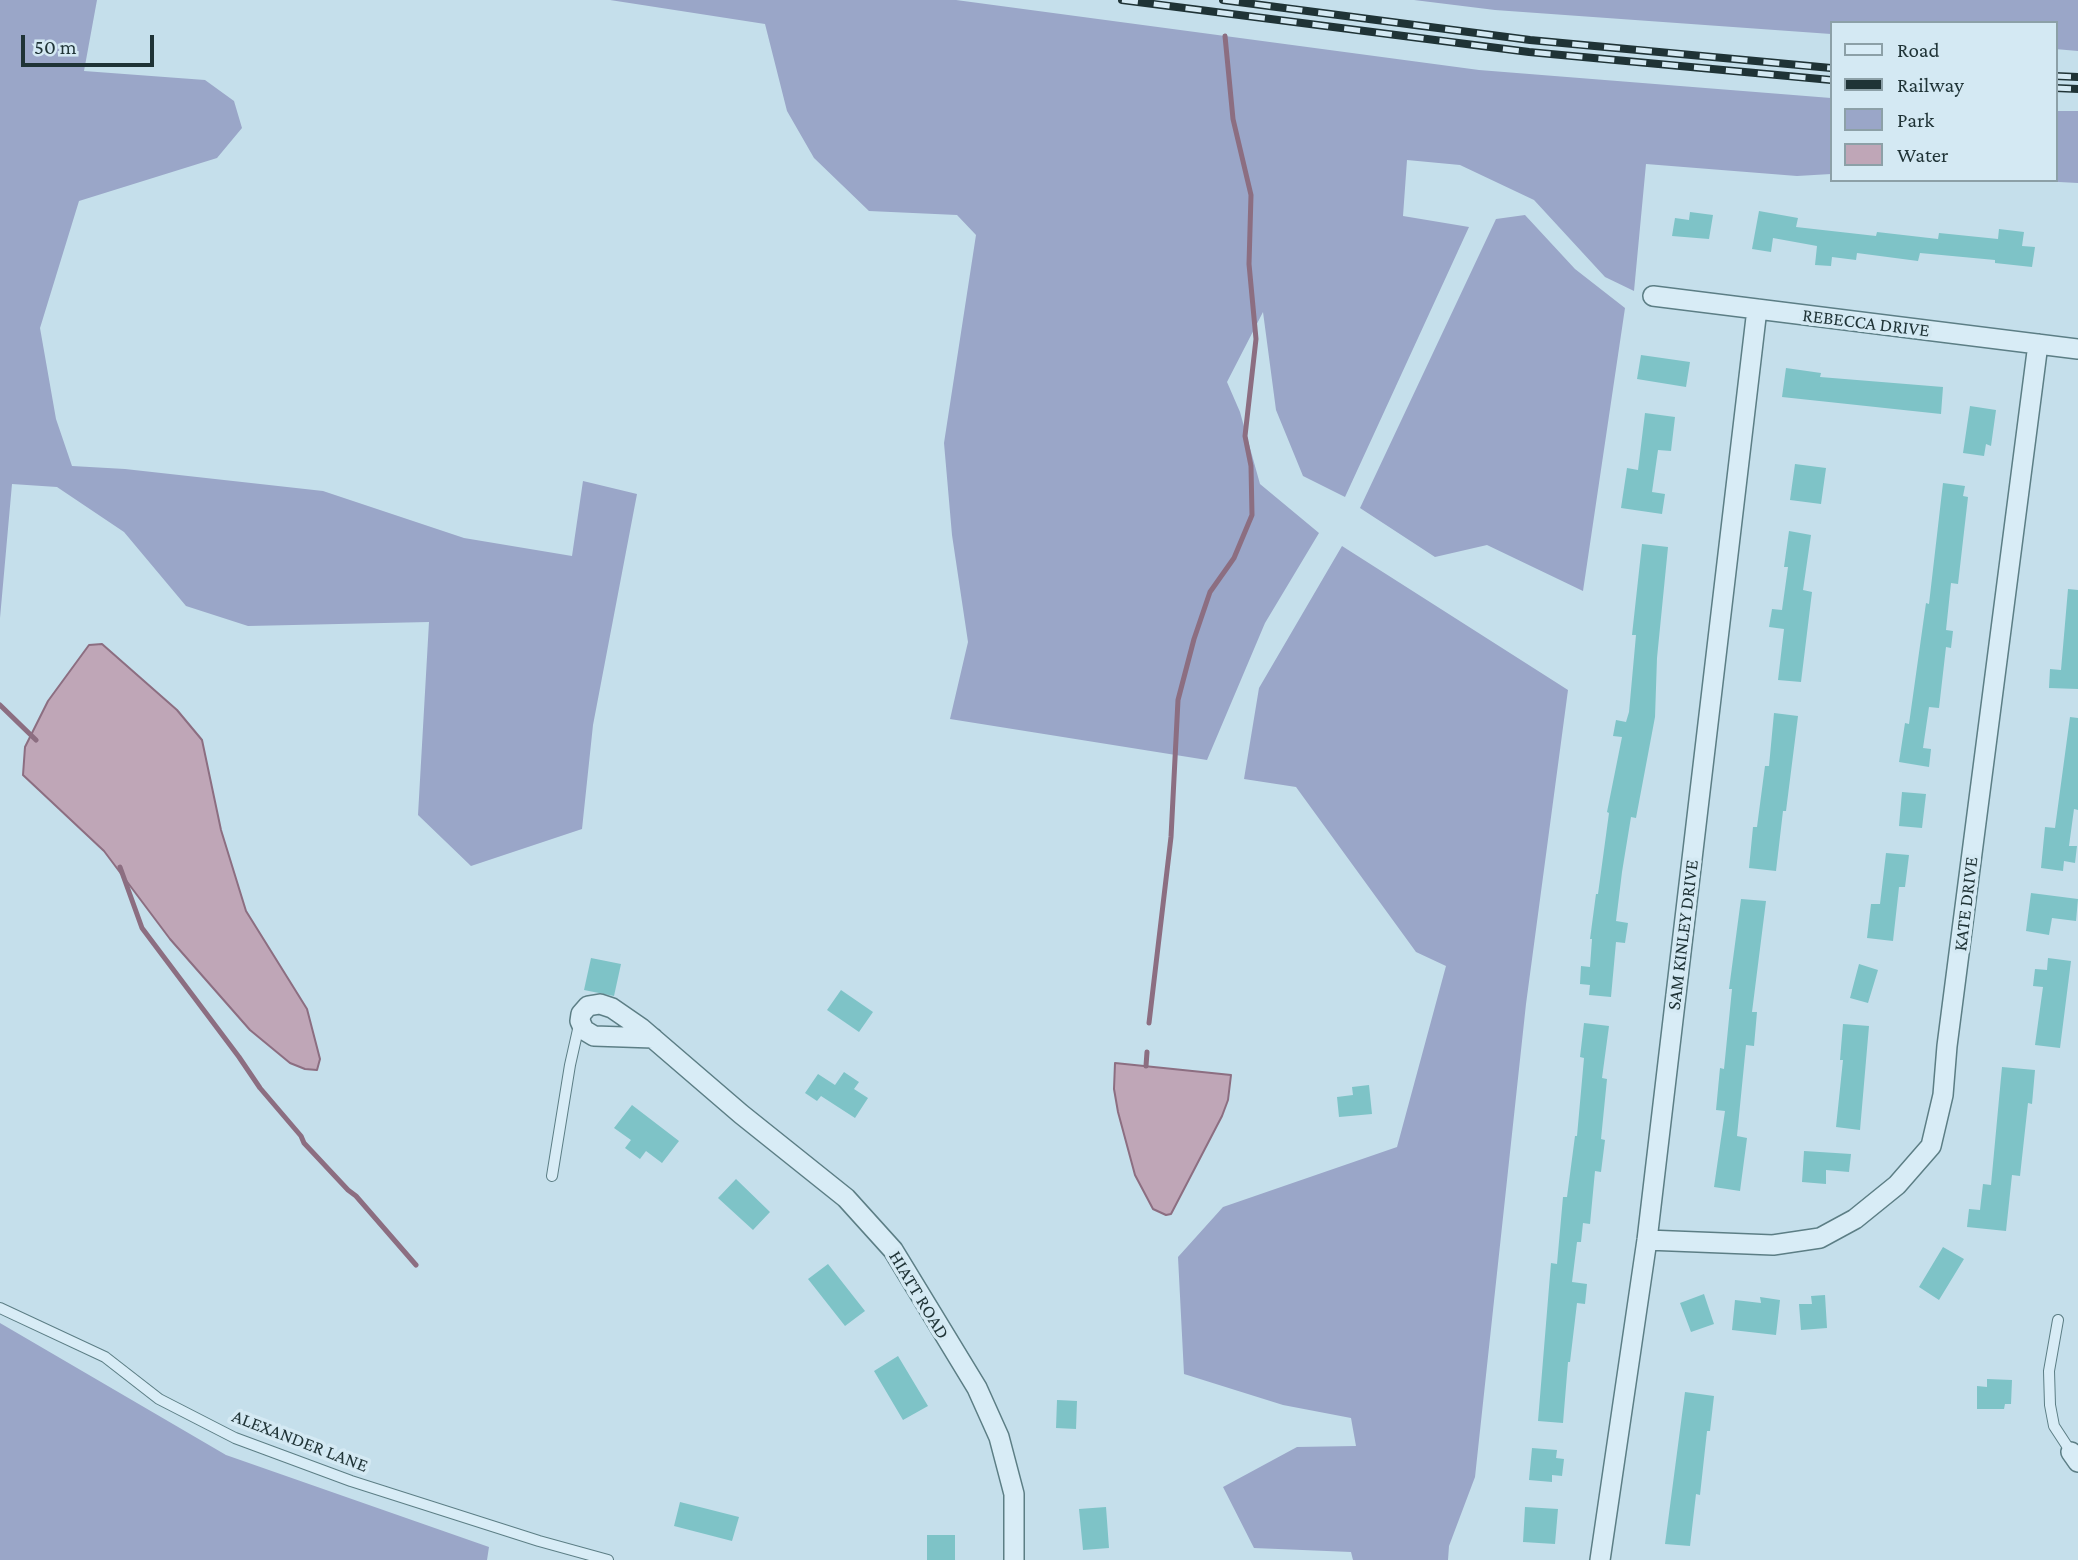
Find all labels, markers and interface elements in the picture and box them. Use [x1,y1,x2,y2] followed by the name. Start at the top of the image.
[24,21,158,65] scale bar
[1829,21,2057,182] legend
[34,35,77,59] text: 50 m
[1897,38,1940,62] text: Road
[1897,73,1964,97] text: Railway
[1897,108,1934,132] text: Park
[1897,143,1949,167] text: Water
[1801,304,1931,342] street label: REBECCA DRIVE
[1949,855,1983,953] street label: KATE DRIVE
[1662,858,1704,1012] street label: SAM KINLEY DRIVE
[884,1247,954,1343] street label: HIATT ROAD
[229,1405,371,1477] street label: ALEXANDER LANE

